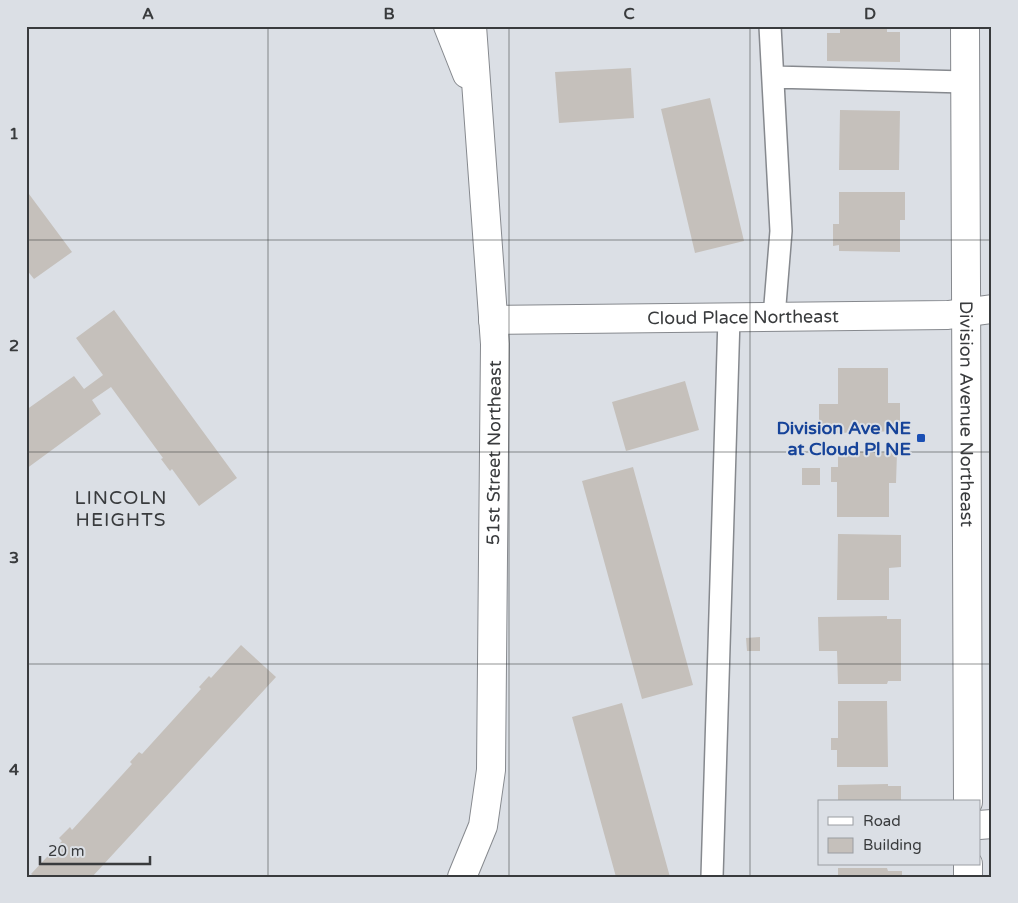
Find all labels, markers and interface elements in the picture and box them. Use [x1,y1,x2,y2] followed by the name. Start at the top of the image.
[142,4,154,24] text: A
[383,4,395,24] text: B
[623,4,635,24] text: C
[864,4,876,24] text: D
[9,124,19,144] text: 1
[955,301,978,527] street label: Division Avenue Northeast
[647,305,839,329] street label: Cloud Place Northeast
[9,336,19,356] text: 2
[482,360,506,545] street label: 51st Street Northeast
[776,417,911,460] place label: Division Ave NE at Cloud Pl NE
[915,432,927,444] marker: Division Ave NE at Cloud Pl NE
[74,487,168,531] district label: LINCOLN HEIGHTS
[9,548,19,568] text: 3
[9,760,19,780] text: 4
[818,800,980,866] legend
[863,812,901,830] text: Road
[40,833,150,865] scale bar
[863,836,922,854] text: Building
[48,842,85,860] text: 20 m

